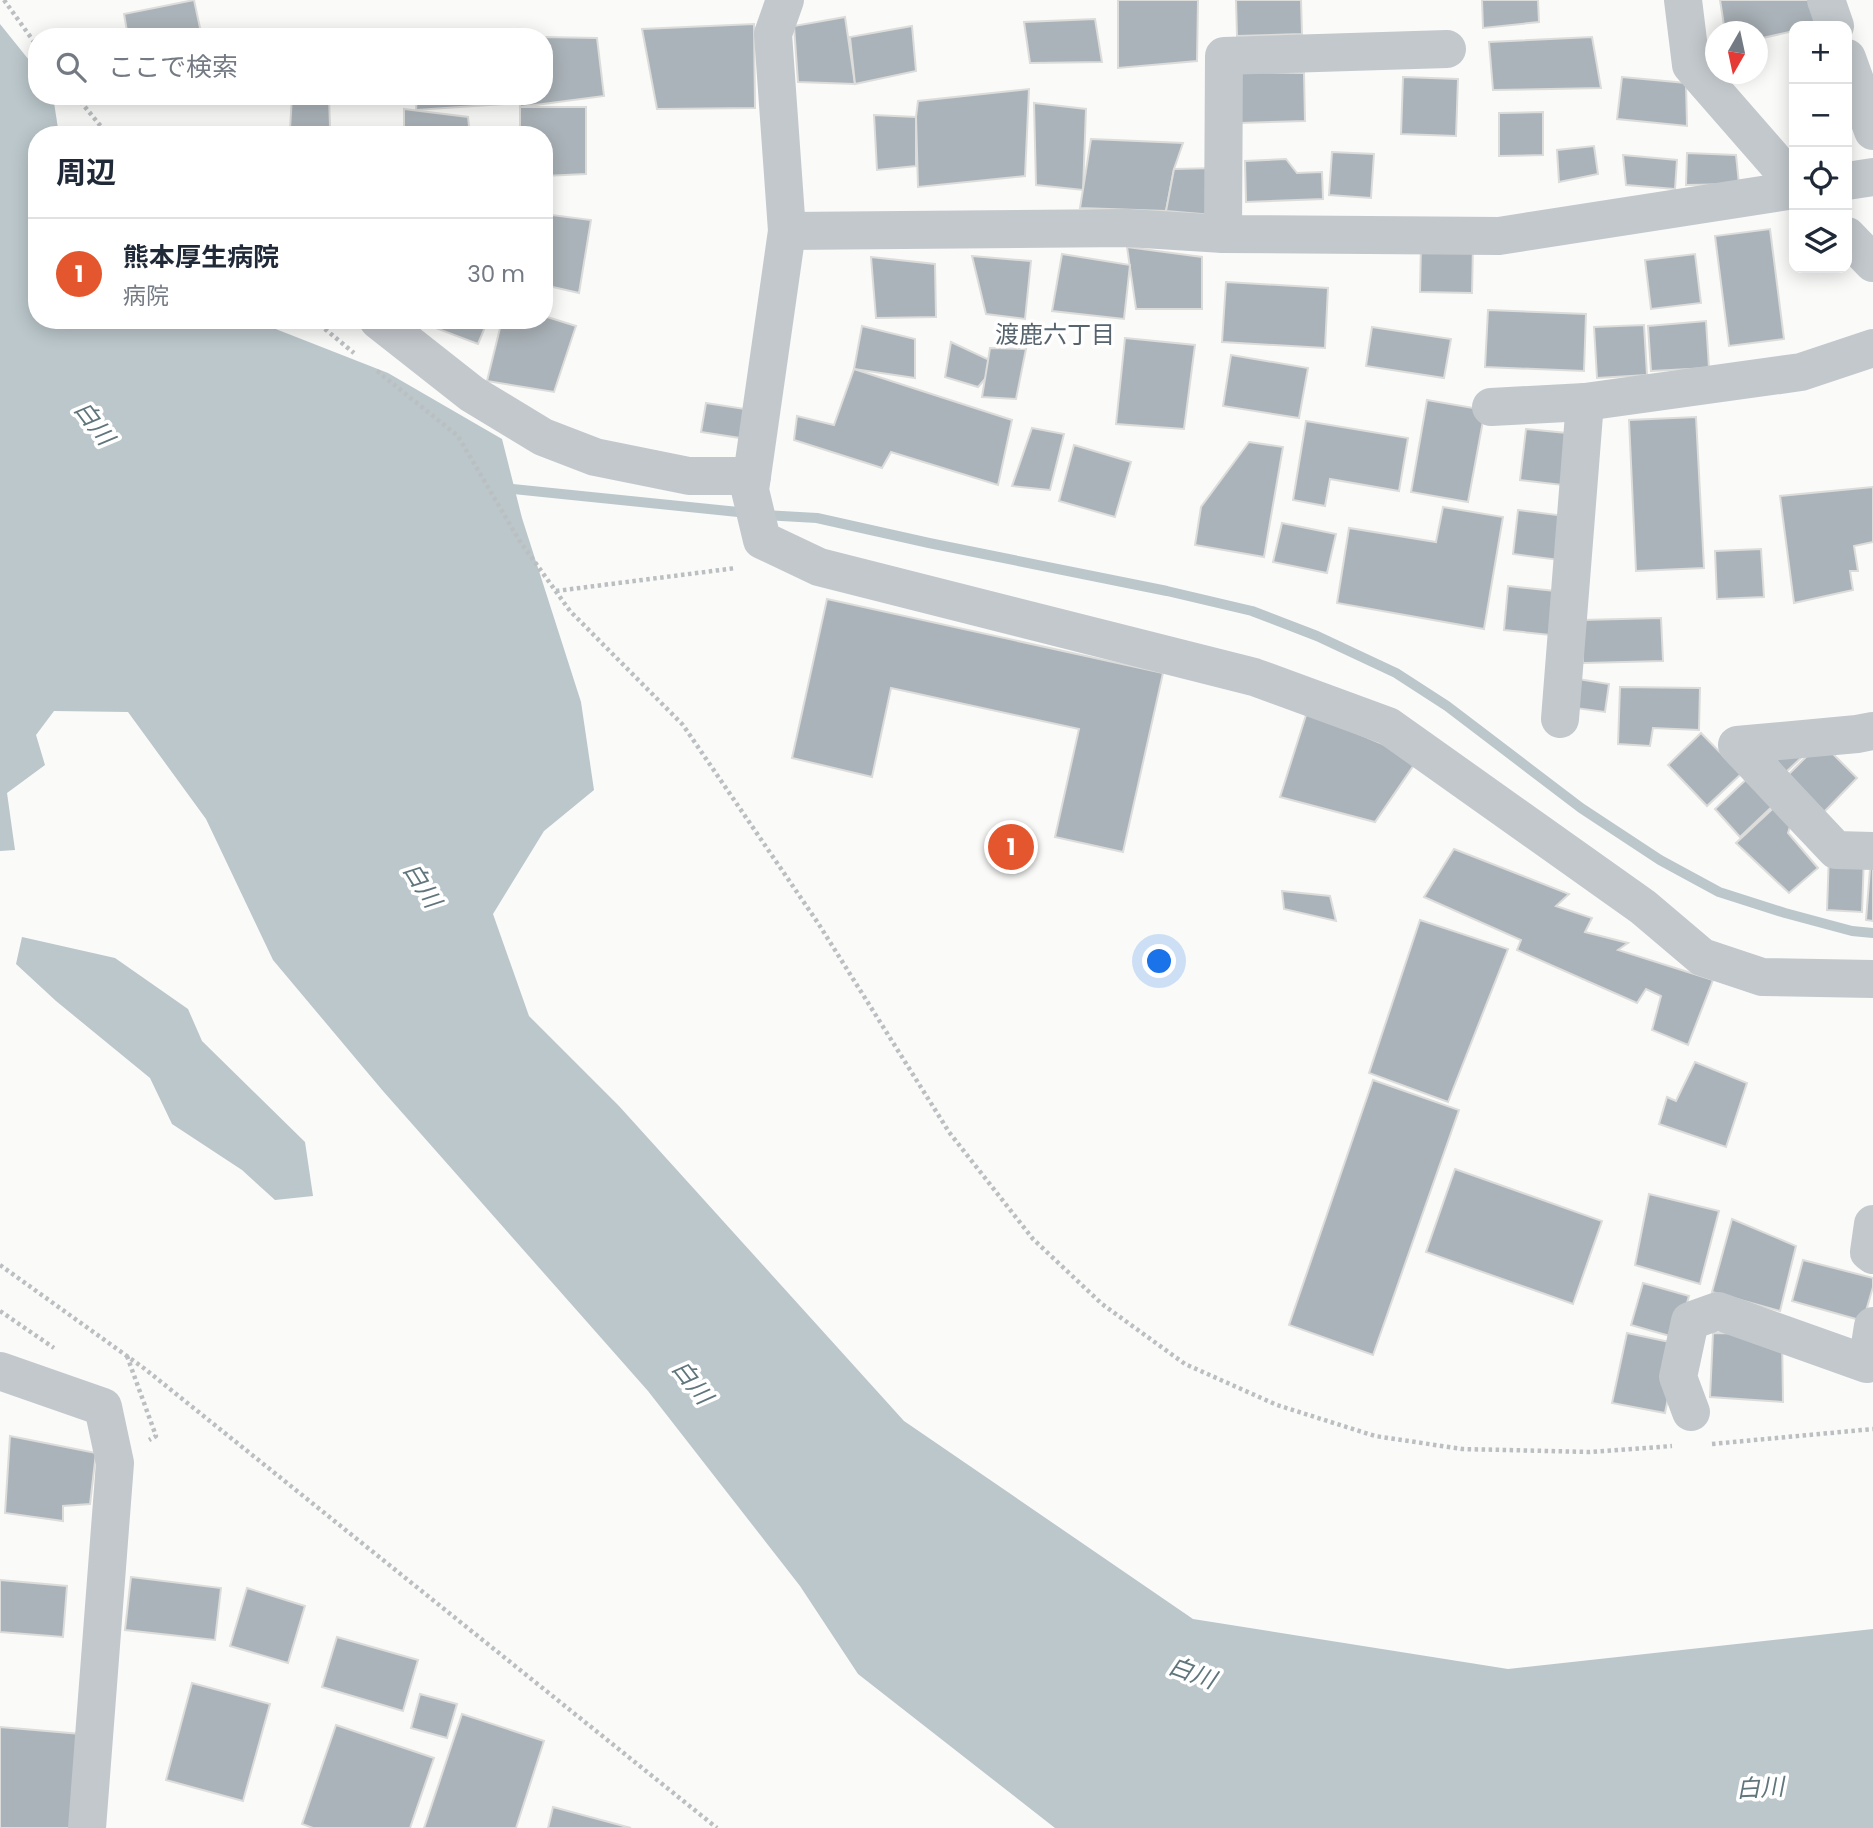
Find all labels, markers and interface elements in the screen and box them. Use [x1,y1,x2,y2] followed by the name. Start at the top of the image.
[1705,21,1768,84] north arrow
[1789,21,1852,273] map controls
[1789,21,1852,84] button: +
[28,28,553,105] search box
[52,48,90,86] icon: search
[108,49,238,85] text: ここで検索
[1789,84,1852,147] button: −
[1789,147,1852,210] button: locate
[56,151,116,194] text: 周辺
[1789,210,1852,273] button: layers
[123,239,279,275] text: 熊本厚生病院
[75,258,83,290] text: 1
[467,258,525,290] text: 30 m
[123,280,169,312] text: 病院
[995,318,1115,351] district label: 渡鹿六丁目
[67,394,124,454] water label: 白川
[988,821,1034,873] pin: 1
[396,856,451,916] water label: 白川
[1142,944,1176,978] your location
[665,1353,722,1413] water label: 白川
[1164,1649,1223,1697] water label: 白川
[1735,1770,1788,1805] water label: 白川

